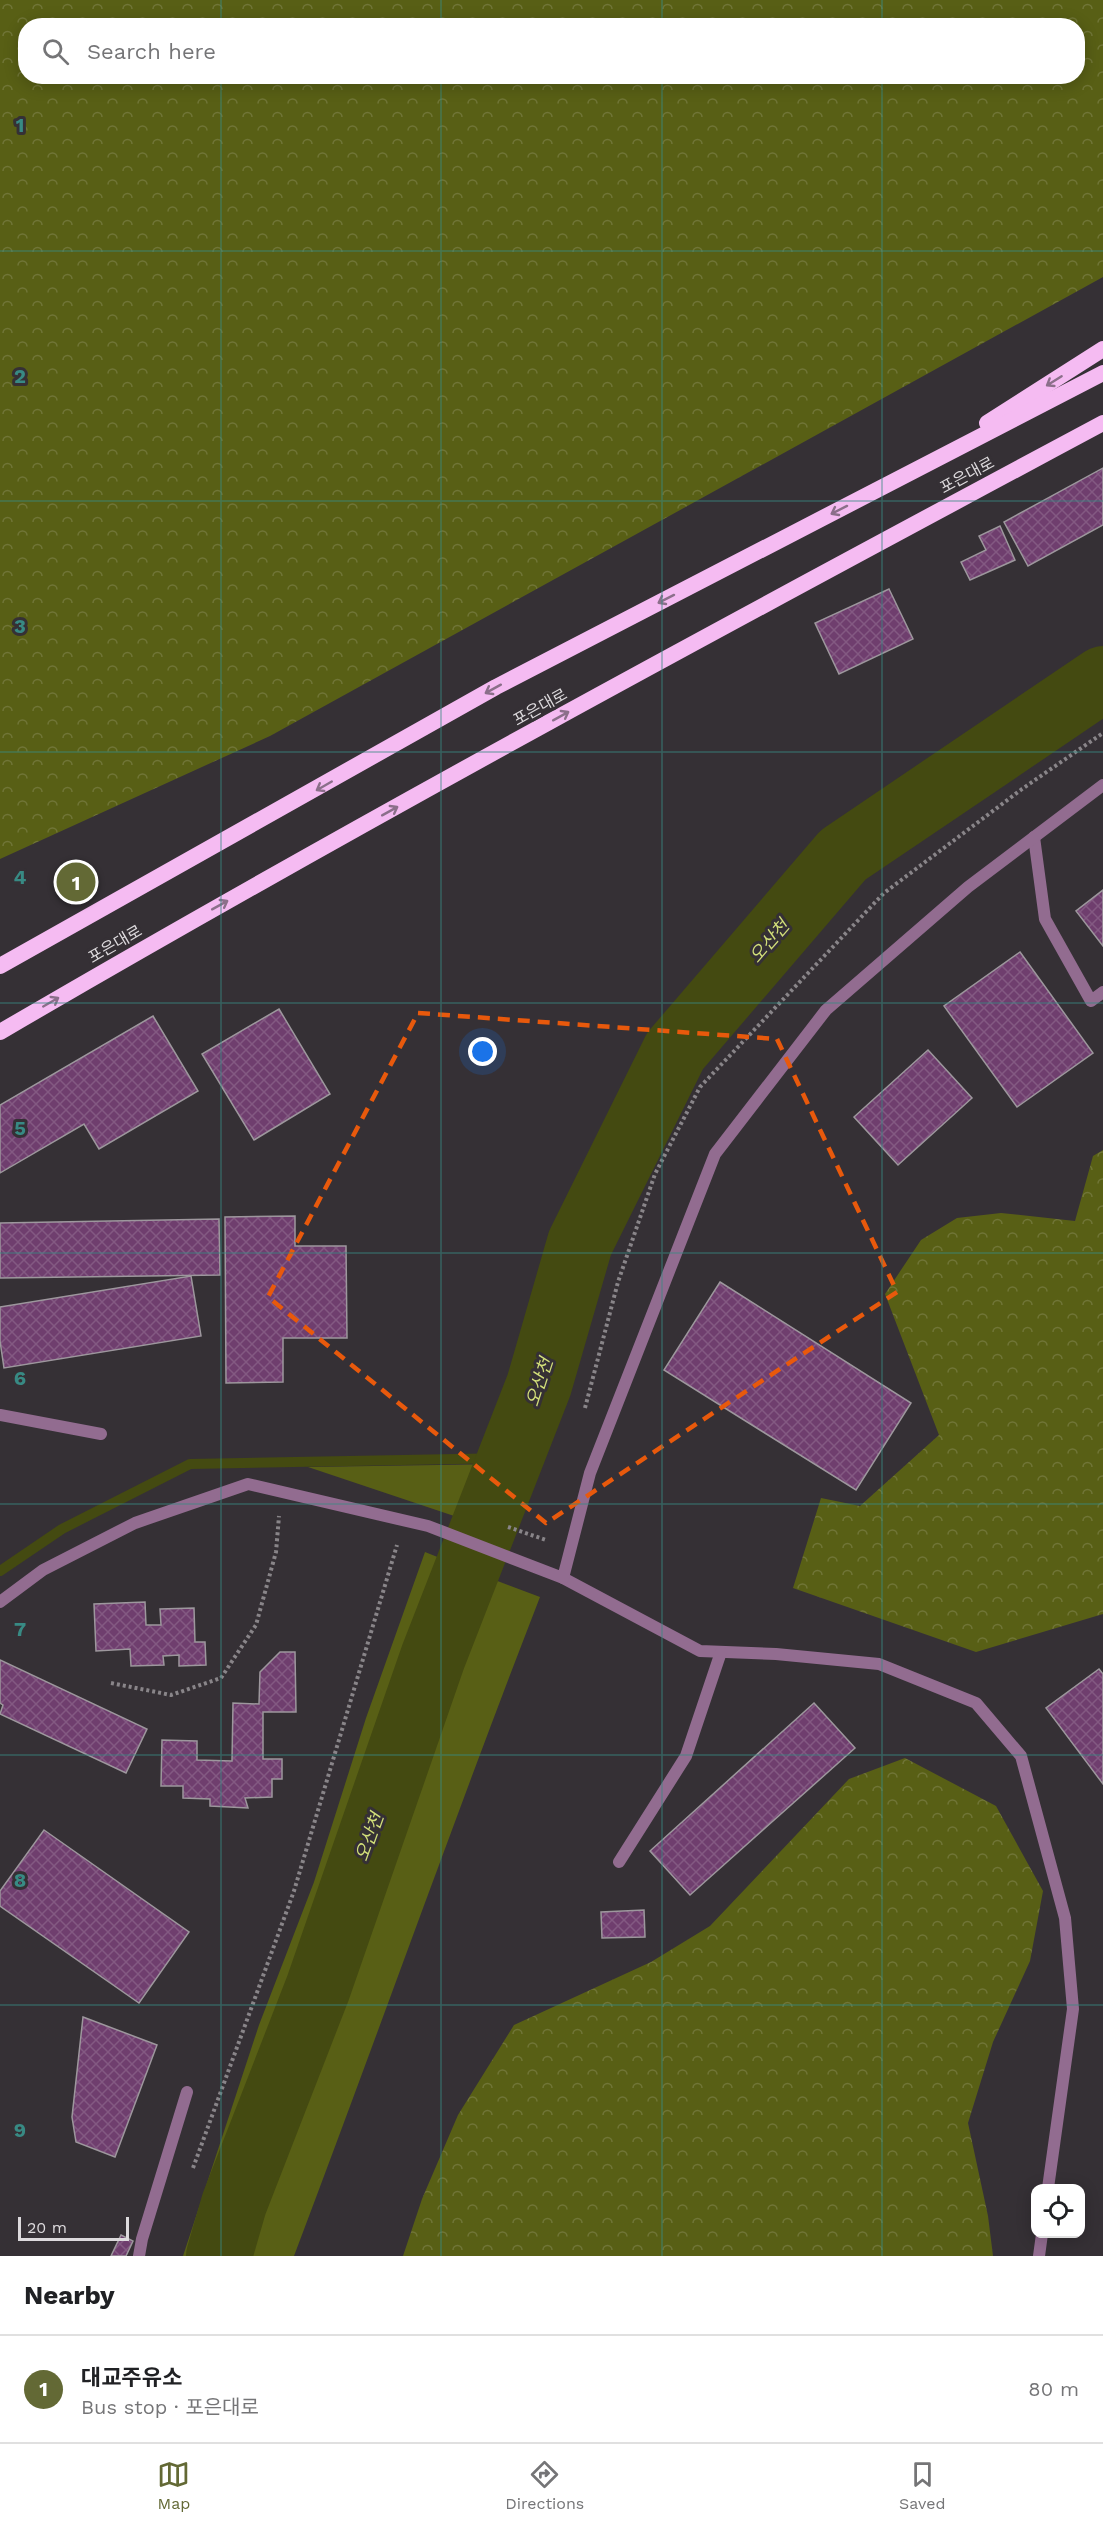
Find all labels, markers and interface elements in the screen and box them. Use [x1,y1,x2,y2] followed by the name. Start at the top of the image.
[18,18,1085,84] search box
[39,35,72,68] icon: search
[87,39,216,64] text: Search here
[16,113,24,137] text: 1
[14,364,26,388] text: 2
[1045,374,1062,387] one-way arrow
[937,453,998,497] street label: 포은대로
[831,505,849,516] one-way arrow
[657,594,675,606] one-way arrow
[14,614,26,638] text: 3
[484,684,502,695] one-way arrow
[510,684,571,730] street label: 포은대로
[551,710,569,721] one-way arrow
[315,781,333,792] one-way arrow
[381,805,398,817] one-way arrow
[56,860,96,904] pin: 1
[14,865,27,889] text: 4
[210,899,228,910] one-way arrow
[745,914,795,967] water label: 오산천
[85,921,145,967] street label: 포은대로
[42,996,59,1008] one-way arrow
[468,1037,497,1066] your location
[14,1116,26,1140] text: 5
[521,1353,557,1409] water label: 오산천
[14,1366,26,1390] text: 6
[14,1617,26,1641] text: 7
[351,1808,388,1864] water label: 오산천
[14,1868,26,1892] text: 8
[14,2118,26,2142] text: 9
[1031,2184,1085,2238] map controls
[1031,2184,1085,2238] button: locate
[18,2214,129,2242] scale bar
[27,2218,67,2237] text: 20 m
[24,2280,115,2310] text: Nearby
[81,2365,182,2390] text: 대교주유소
[39,2377,48,2401] text: 1
[1028,2377,1079,2401] text: 80 m
[81,2395,259,2419] text: Bus stop · 포은대로
[157,2458,190,2513] tab: Map
[505,2458,584,2513] tab: Directions
[899,2458,946,2513] tab: Saved

